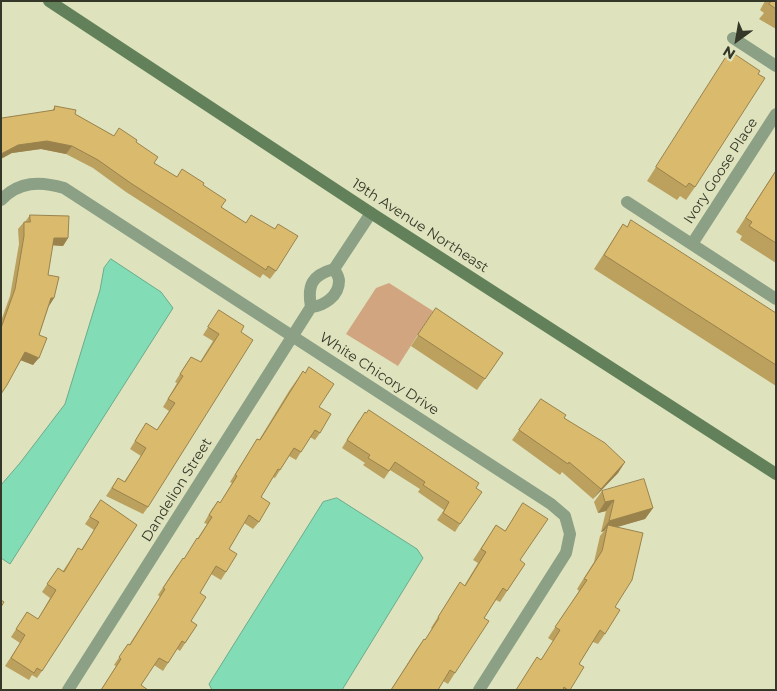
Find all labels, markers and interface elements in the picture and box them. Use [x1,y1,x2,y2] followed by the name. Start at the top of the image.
[712,15,762,65] north arrow
[719,42,739,63] text: N
[681,115,761,227] street label: Ivory Goose Place
[349,176,491,276] street label: 19th Avenue Northeast
[316,329,442,419] street label: White Chicory Drive
[138,435,216,545] street label: Dandelion Street

